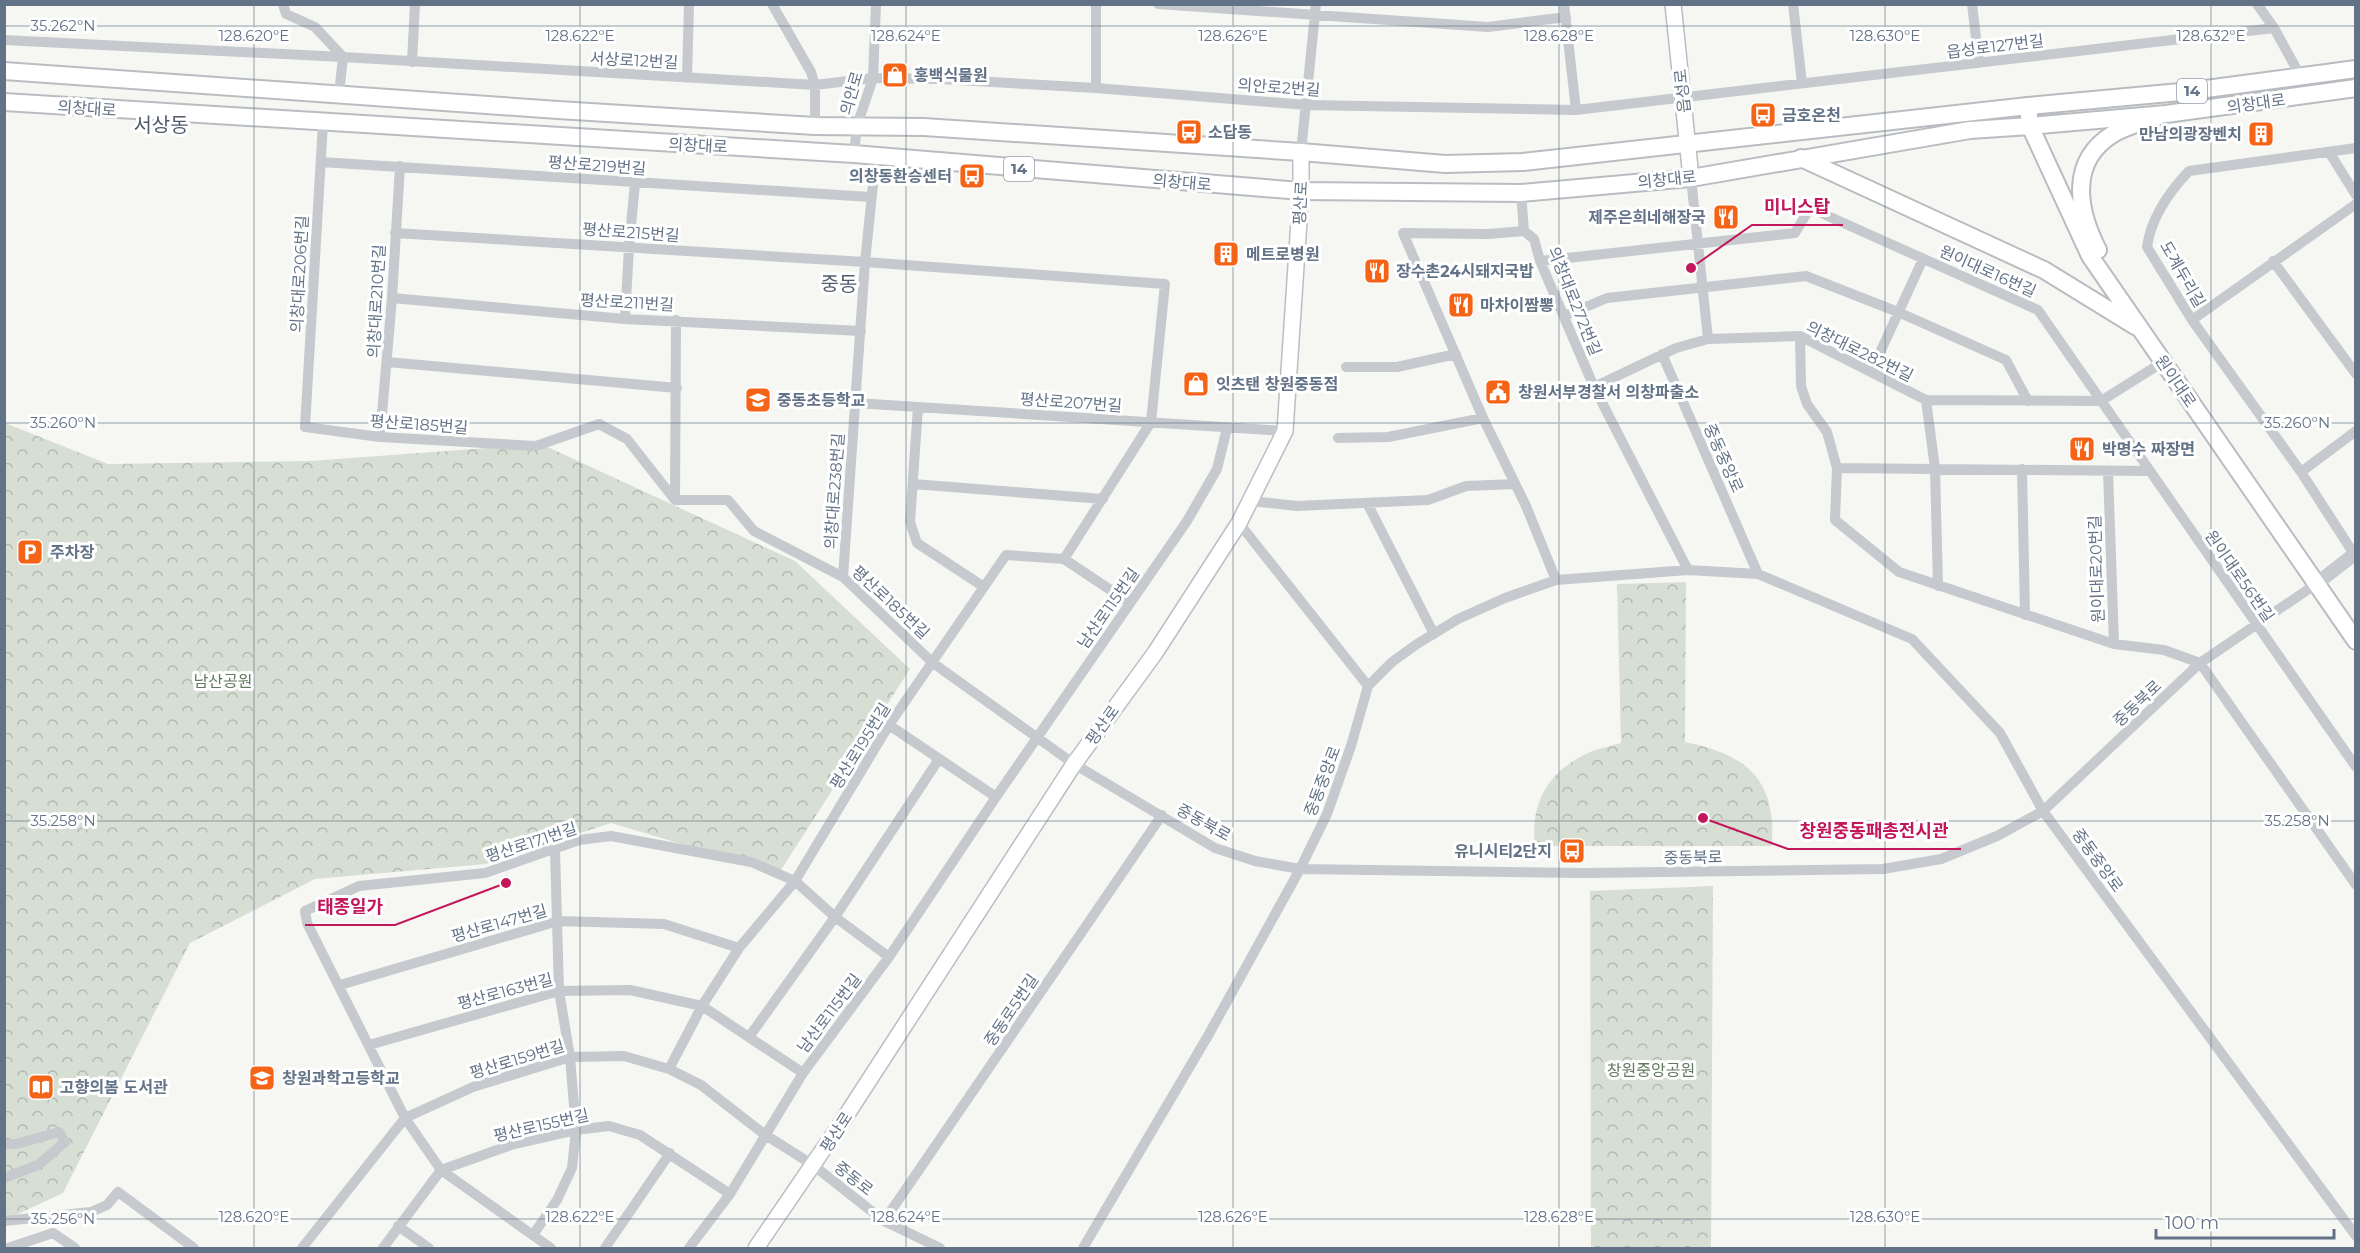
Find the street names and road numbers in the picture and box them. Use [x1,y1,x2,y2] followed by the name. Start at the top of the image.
[1945,31,2045,62] street label: 읍성로127번길
[589,49,679,72] street label: 서상로12번길
[1671,68,1694,114] street label: 읍성로
[836,69,867,117] street label: 의안로
[1237,75,1321,100] street label: 의안로2번길
[2177,79,2207,103] road number: 14
[2226,90,2287,117] street label: 의창대로
[57,97,117,120] street label: 의창대로
[668,134,728,157] street label: 의창대로
[547,153,647,178] street label: 평산로219번길
[1004,157,1034,181] road number: 14
[1637,167,1698,192] street label: 의창대로
[1152,170,1212,195] street label: 의창대로
[1290,180,1311,226] street label: 평산로
[287,215,312,333] street label: 의창대로206번길
[582,220,680,245] street label: 평산로215번길
[2156,238,2209,311] street label: 도계두리길
[1936,242,2039,301] street label: 원이대로16번길
[364,244,389,358] street label: 의창대로210번길
[1544,244,1605,358] street label: 의창대로272번길
[579,291,675,314] street label: 평산로211번길
[1803,317,1916,386] street label: 의창대로282번길
[2151,352,2200,411] street label: 원이대로
[1019,389,1123,416] street label: 평산로207번길
[369,412,469,437] street label: 평산로185번길
[1700,421,1747,496] street label: 중동중앙로
[821,432,848,550] street label: 의창대로238번길
[2085,515,2108,623] street label: 원이대로20번길
[2201,527,2278,626] street label: 원이대로56번길
[848,562,933,643] street label: 평산로185번길
[1074,564,1143,652] street label: 남산로115번길
[2109,676,2166,730] street label: 중동북로
[826,700,894,793] street label: 평산로195번길
[1082,702,1123,749] street label: 평산로
[1300,743,1345,819] street label: 중동중앙로
[1173,800,1234,845] street label: 중동북로
[483,819,579,866] street label: 평산로171번길
[2068,825,2127,896] street label: 중동중앙로
[1663,847,1723,868] street label: 중동북로
[449,901,549,946] street label: 평산로147번길
[455,970,555,1013] street label: 평산로163번길
[793,970,865,1057] street label: 남산로115번길
[980,971,1042,1050] street label: 중동로5번길
[467,1036,567,1083] street label: 평산로159번길
[492,1105,591,1146] street label: 평산로155번길
[816,1108,857,1156] street label: 평산로
[830,1157,877,1200] street label: 중동로

